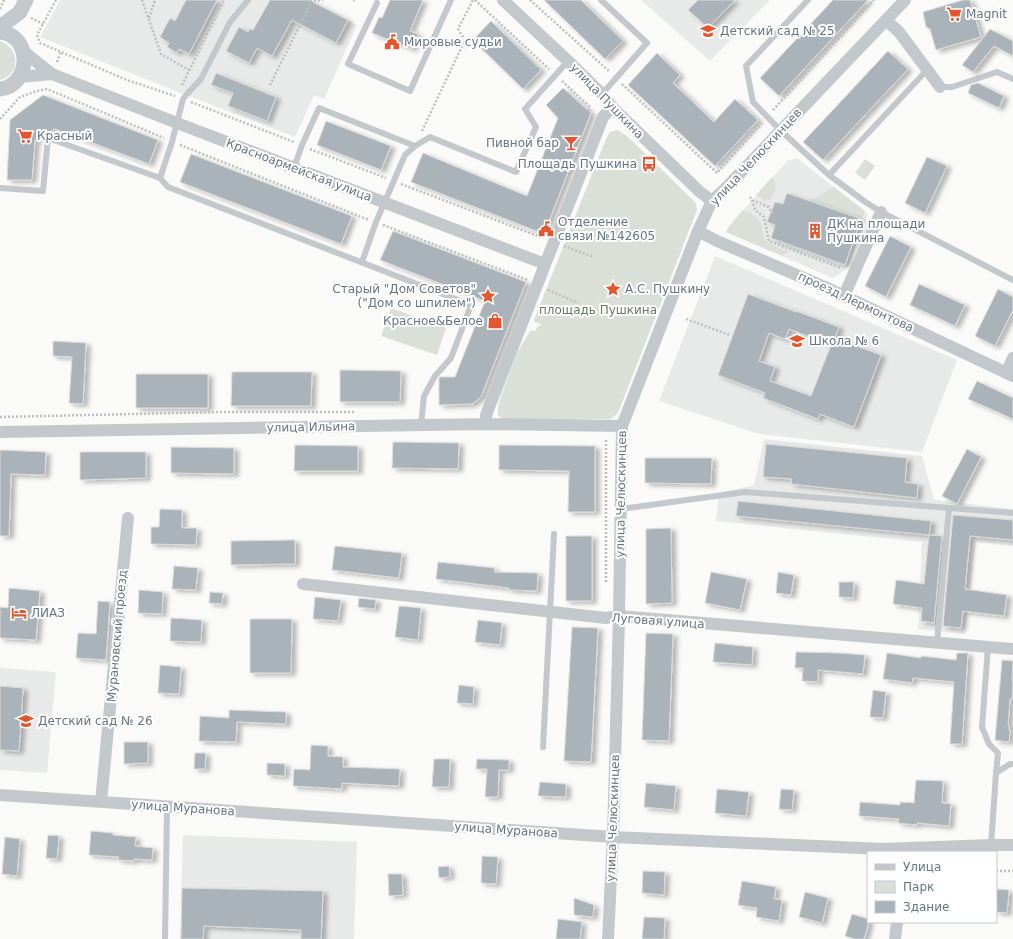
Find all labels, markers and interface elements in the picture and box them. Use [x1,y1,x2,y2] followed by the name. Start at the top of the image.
[945,5,963,23] supermarket icon: Magnit
[966,7,1007,21] place label: Magnit
[699,22,717,40] school or university icon: Детский сад № 25
[720,24,835,38] place label: Детский сад № 25
[383,33,401,51] public building icon: Мировые судьи
[404,35,502,49] place label: Мировые судьи
[567,60,647,142] street label: улица Пушкина
[707,106,805,208] street label: улица Челюскинцев
[16,127,34,145] supermarket icon: Красный
[37,129,92,143] place label: Красный
[562,134,580,152] bar icon: Пивной бар
[224,136,374,204] street label: Красноармейская улица
[486,136,559,150] place label: Пивной бар
[640,155,658,173] bus stop icon: Площадь Пушкина
[518,157,637,171] place label: Площадь Пушкина
[558,215,655,243] place label: Отделение связи №142605
[827,217,925,245] place label: ДК на площади Пушкина
[537,220,555,238] public building icon: Отделение связи №142605
[806,222,824,240] building icon: ДК на площади Пушкина
[796,269,916,335] street label: проезд Лермонтова
[604,280,622,298] place icon: А.С. Пушкину
[332,282,476,310] place label: Старый "Дом Советов" ("Дом со шпилем")
[625,282,710,296] place label: А.С. Пушкину
[479,287,497,305] place icon: Старый "Дом Советов" ("Дом со шпилем")
[539,303,657,317] park label: площадь Пушкина
[486,312,504,330] shop icon: Красное&Белое
[383,314,483,328] place label: Красное&Белое
[788,332,806,350] school or university icon: Школа № 6
[809,334,879,348] place label: Школа № 6
[267,419,355,435] street label: улица Ильина
[613,430,629,558] street label: улица Челюскинцев
[104,569,130,703] street label: Мурановский проезд
[10,604,28,622] hotel icon: ЛИАЗ
[31,606,65,620] place label: ЛИАЗ
[611,611,705,631] street label: Луговая улица
[17,712,35,730] school or university icon: Детский сад № 26
[38,714,153,728] place label: Детский сад № 26
[604,754,622,882] street label: улица Челюскинцев
[131,797,235,819] street label: улица Муранова
[454,819,558,841] street label: улица Муранова
[867,851,997,923] legend
[903,860,941,874] text: Улица
[903,880,934,894] text: Парк
[903,900,949,914] text: Здание

